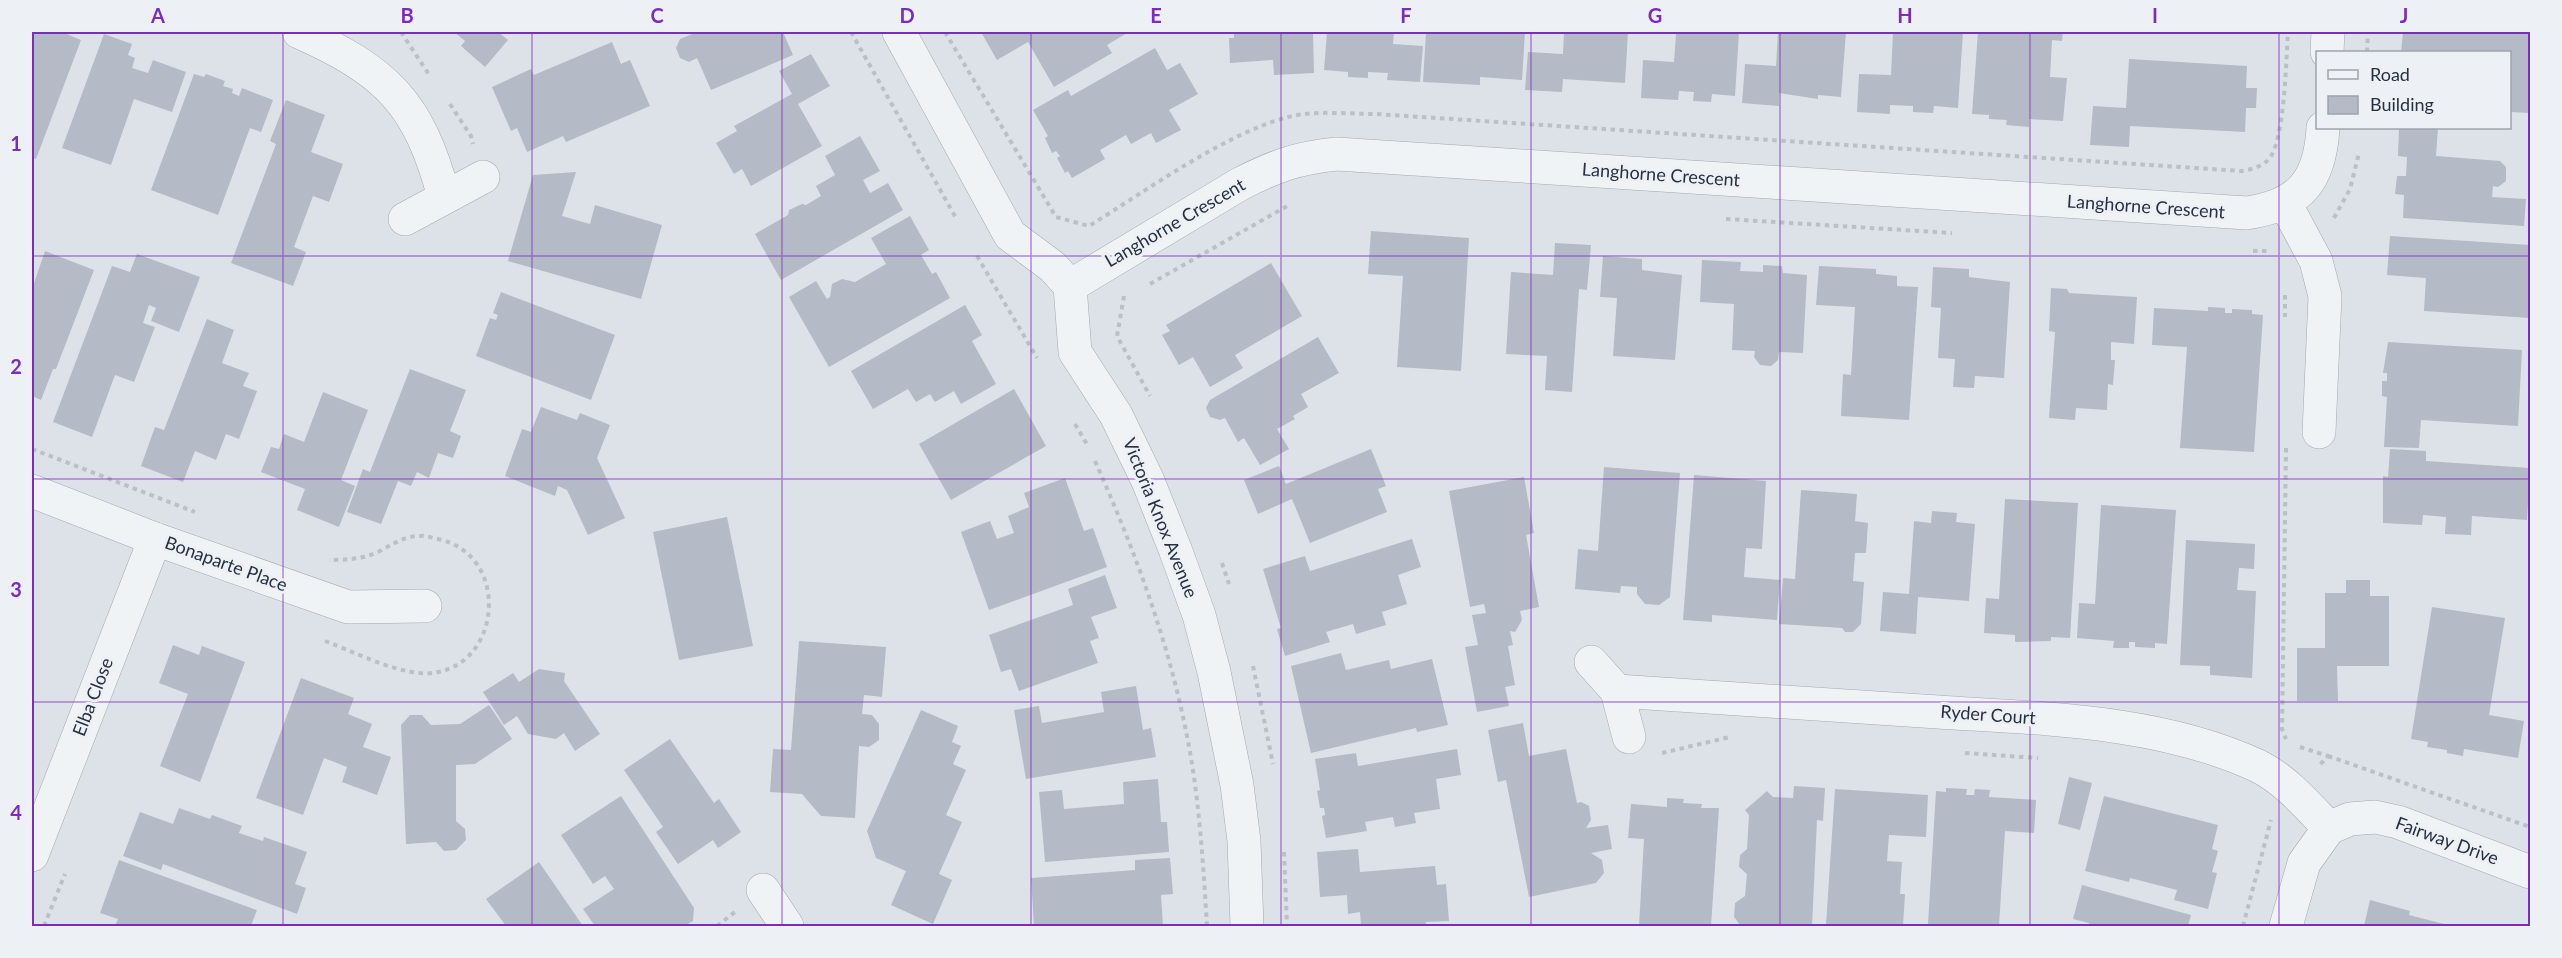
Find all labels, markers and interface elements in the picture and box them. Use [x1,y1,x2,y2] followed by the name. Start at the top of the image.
[150,3,165,27] text: A
[400,3,414,27] text: B
[650,3,664,27] text: C
[899,3,915,27] text: D
[1150,3,1162,27] text: E
[1400,3,1412,27] text: F
[1648,3,1662,27] text: G
[1897,3,1913,27] text: H
[2152,3,2158,27] text: I
[2400,3,2408,27] text: J
[2316,51,2511,129] legend
[2370,63,2410,85] text: Road
[2370,93,2434,115] text: Building
[10,131,22,155] text: 1
[1581,158,1741,191] street label: Langhorne Crescent
[1100,173,1249,271] street label: Langhorne Crescent
[2066,190,2226,223] street label: Langhorne Crescent
[10,354,22,378] text: 2
[1119,434,1203,601] street label: Victoria Knox Avenue
[162,531,291,595] street label: Bonaparte Place
[10,577,22,601] text: 3
[67,654,117,739] street label: Elba Close
[1940,700,2037,728] street label: Ryder Court
[10,800,22,824] text: 4
[2393,811,2502,869] street label: Fairway Drive

